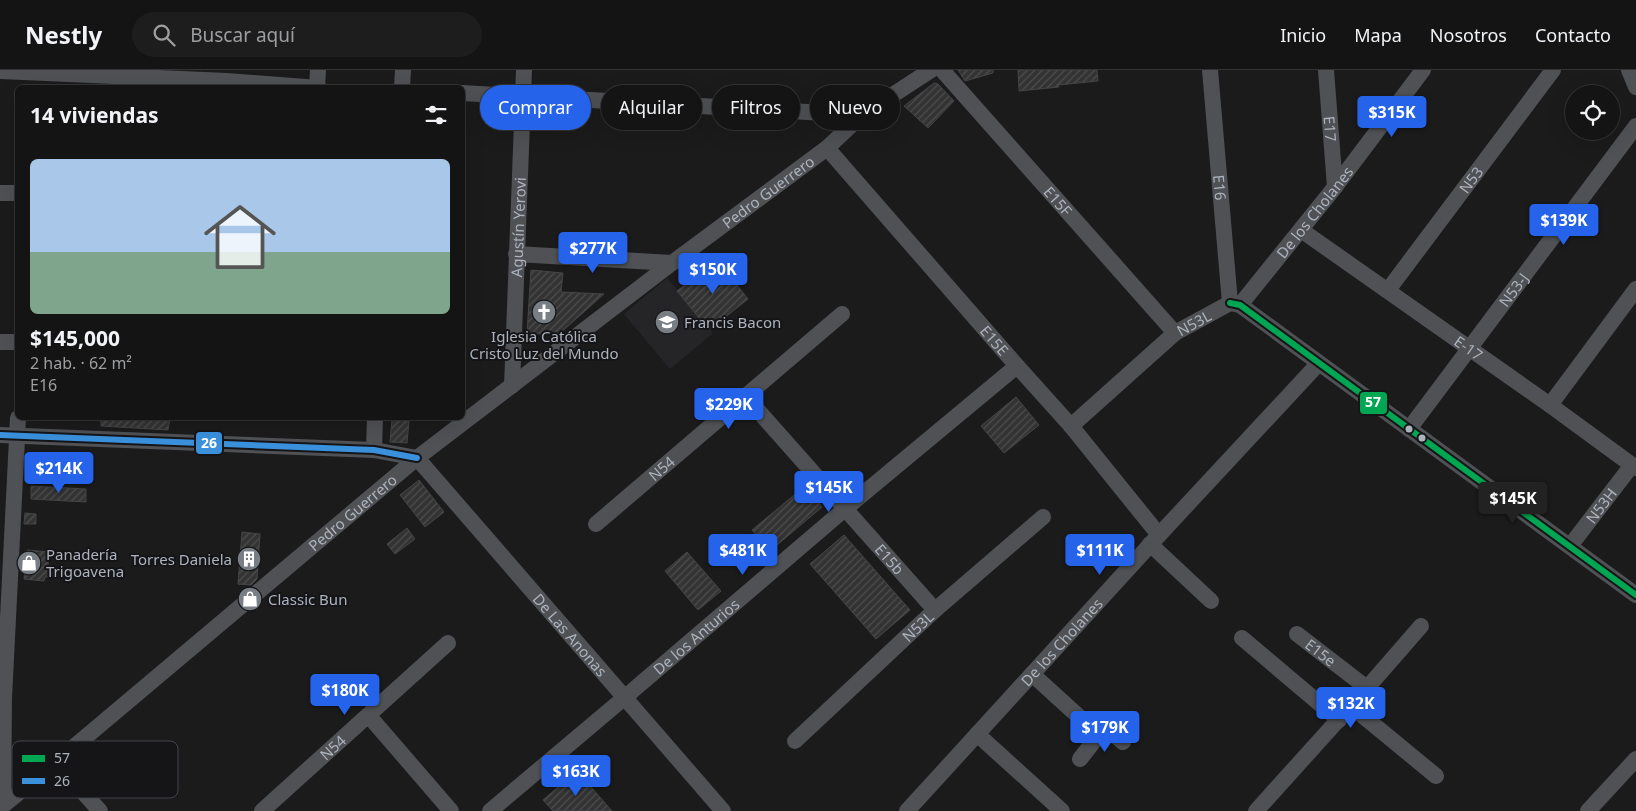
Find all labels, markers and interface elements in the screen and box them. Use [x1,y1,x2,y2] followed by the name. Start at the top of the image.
[132,12,482,57] search box
[25,18,102,51] text: Nestly
[150,21,178,49] icon: search
[190,22,295,48] text: Buscar aquí
[1280,23,1326,47] text: Inicio
[1354,23,1402,47] text: Mapa
[1430,23,1507,47] text: Nosotros
[1535,23,1611,47] text: Contacto
[480,85,591,130] chip: Comprar
[601,85,702,130] chip: Alquilar
[712,85,800,130] chip: Filtros
[810,85,900,130] chip: Nuevo
[1565,85,1620,140] map controls
[1565,85,1620,140] button: locate
[1357,96,1427,138] pin: $315K
[30,101,159,129] text: 14 viviendas
[422,101,450,129] icon: filters
[1368,101,1416,123] text: $315K
[1320,115,1341,142] street label: E17
[718,151,818,233] street label: Pedro Guerrero
[1272,162,1357,262] street label: De los Cholanes
[1454,162,1487,197] street label: N53
[1209,174,1231,201] street label: E16
[506,177,530,278] street label: Agustín Yerovi
[1040,182,1077,220] street label: E15F
[195,192,285,282] icon: home
[1529,204,1599,246] pin: $139K
[1540,209,1588,231] text: $139K
[558,232,628,274] pin: $277K
[569,237,617,259] text: $277K
[678,252,748,295] pin: $150K
[689,258,737,280] text: $150K
[1494,269,1533,311] street label: N53-J
[531,299,557,325] church icon: Iglesia Católica Cristo Luz del Mundo
[1173,305,1215,340] street label: N53L
[654,309,680,335] school or university icon: Francis Bacon
[684,312,781,332] place label: Francis Bacon
[976,321,1013,360] street label: E15E
[30,324,120,352] text: $145,000
[469,326,619,363] place label: Iglesia Católica Cristo Luz del Mundo
[1451,331,1487,365] street label: E-17
[30,352,132,374] text: 2 hab. · 62 m²
[30,374,57,396] text: E16
[694,388,764,430] pin: $229K
[1359,391,1388,415] line badge: 57
[1365,392,1381,411] text: 57
[705,393,753,415] text: $229K
[1404,424,1414,434] unlabelled marker
[195,431,223,455] line badge: 26
[201,433,217,452] text: 26
[1417,433,1427,443] unlabelled marker
[644,451,679,485] street label: N54
[24,452,94,494] pin: $214K
[35,457,83,479] text: $214K
[304,469,401,555] street label: Pedro Guerrero
[794,470,864,513] pin: $145K
[805,476,853,498] text: $145K
[1478,482,1548,524] pin: $145K
[1581,484,1621,527] street label: N53H
[1489,487,1537,509] text: $145K
[708,534,778,576] pin: $481K
[1065,534,1135,576] pin: $111K
[719,539,767,561] text: $481K
[871,539,909,579] street label: E15b
[1076,539,1124,561] text: $111K
[46,544,124,581] place label: Panadería Trigoavena
[236,546,262,572] building icon: Torres Daniela
[131,549,232,569] place label: Torres Daniela
[16,550,42,576] shop icon: Panadería Trigoavena
[237,586,263,612] shop icon: Classic Bun
[268,589,347,609] place label: Classic Bun
[529,589,612,680] street label: De Las Anonas
[649,594,743,679] street label: De los Anturios
[1016,594,1107,690] street label: De los Cholanes
[898,606,938,646] street label: N53L
[1301,634,1340,671] street label: E15e
[310,674,380,716] pin: $180K
[321,679,369,701] text: $180K
[1316,686,1386,729] pin: $132K
[1327,692,1375,714] text: $132K
[1070,710,1140,753] pin: $179K
[1081,716,1129,738] text: $179K
[315,730,350,764] street label: N54
[12,741,178,798] legend
[54,748,70,767] text: 57
[541,754,611,797] pin: $163K
[552,760,600,782] text: $163K
[54,771,70,790] text: 26

